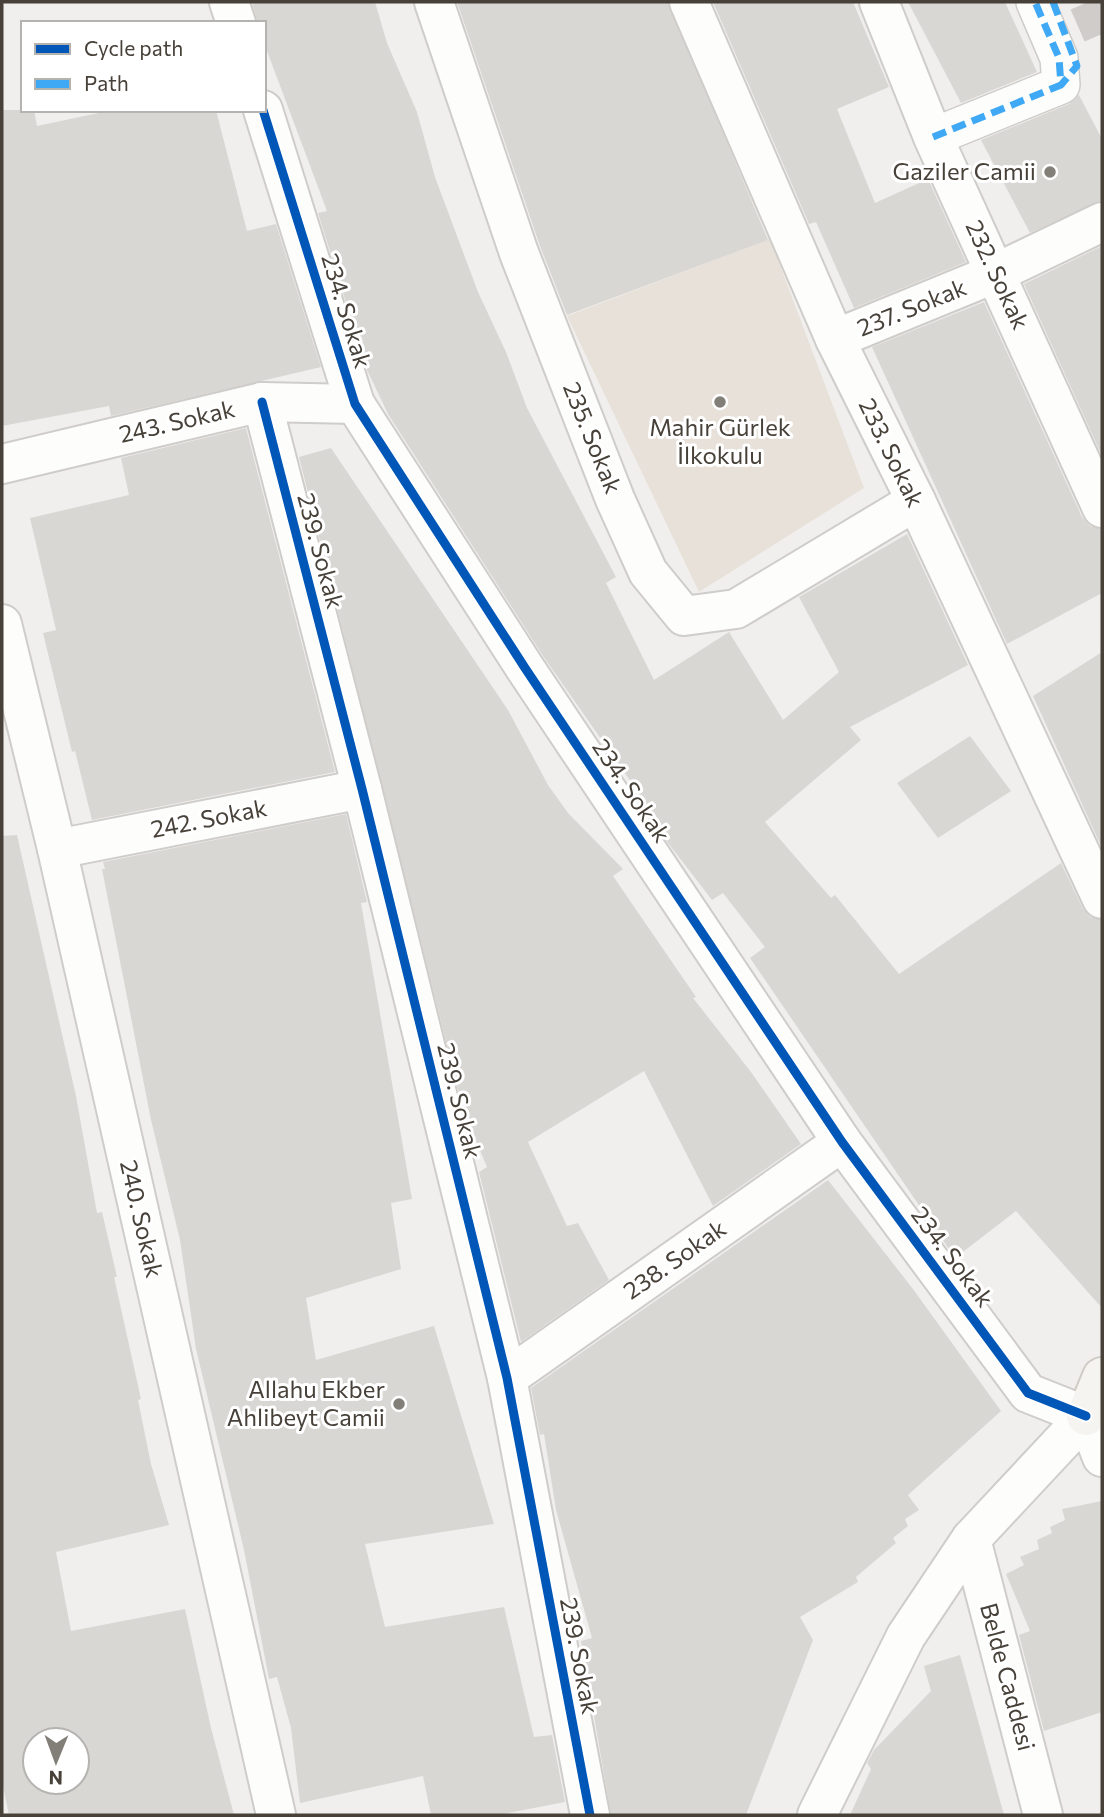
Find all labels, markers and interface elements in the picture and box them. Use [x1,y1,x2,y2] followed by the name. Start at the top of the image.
[21,21,266,112] legend
[84,35,183,60] text: Cycle path
[84,70,129,95] text: Path
[893,156,1036,185] place label: Gaziler Camii
[1042,164,1058,180] marker: Gaziler Camii
[960,215,1036,334] street label: 232. Sokak
[316,250,379,371] street label: 234. Sokak
[853,272,970,342] street label: 237. Sokak
[558,377,629,497] street label: 235. Sokak
[116,393,237,448] street label: 243. Sokak
[854,393,931,511] street label: 233. Sokak
[712,394,728,410] marker: Mahir Gürlek İlkokulu
[649,412,791,469] place label: Mahir Gürlek İlkokulu
[292,490,351,612] street label: 239. Sokak
[587,733,677,847] street label: 234. Sokak
[148,792,269,843] street label: 242. Sokak
[432,1040,489,1162] street label: 239. Sokak
[115,1157,170,1280] street label: 240. Sokak
[906,1200,1000,1312] street label: 234. Sokak
[617,1213,731,1305] street label: 238. Sokak
[227,1374,385,1431] place label: Allahu Ekber Ahlibeyt Camii
[391,1396,407,1412] marker: Allahu Ekber Ahlibeyt Camii
[555,1595,606,1717] street label: 239. Sokak
[975,1600,1042,1754] street label: Belde Caddesi
[21,1726,91,1796] north arrow
[48,1767,63,1790] text: N

